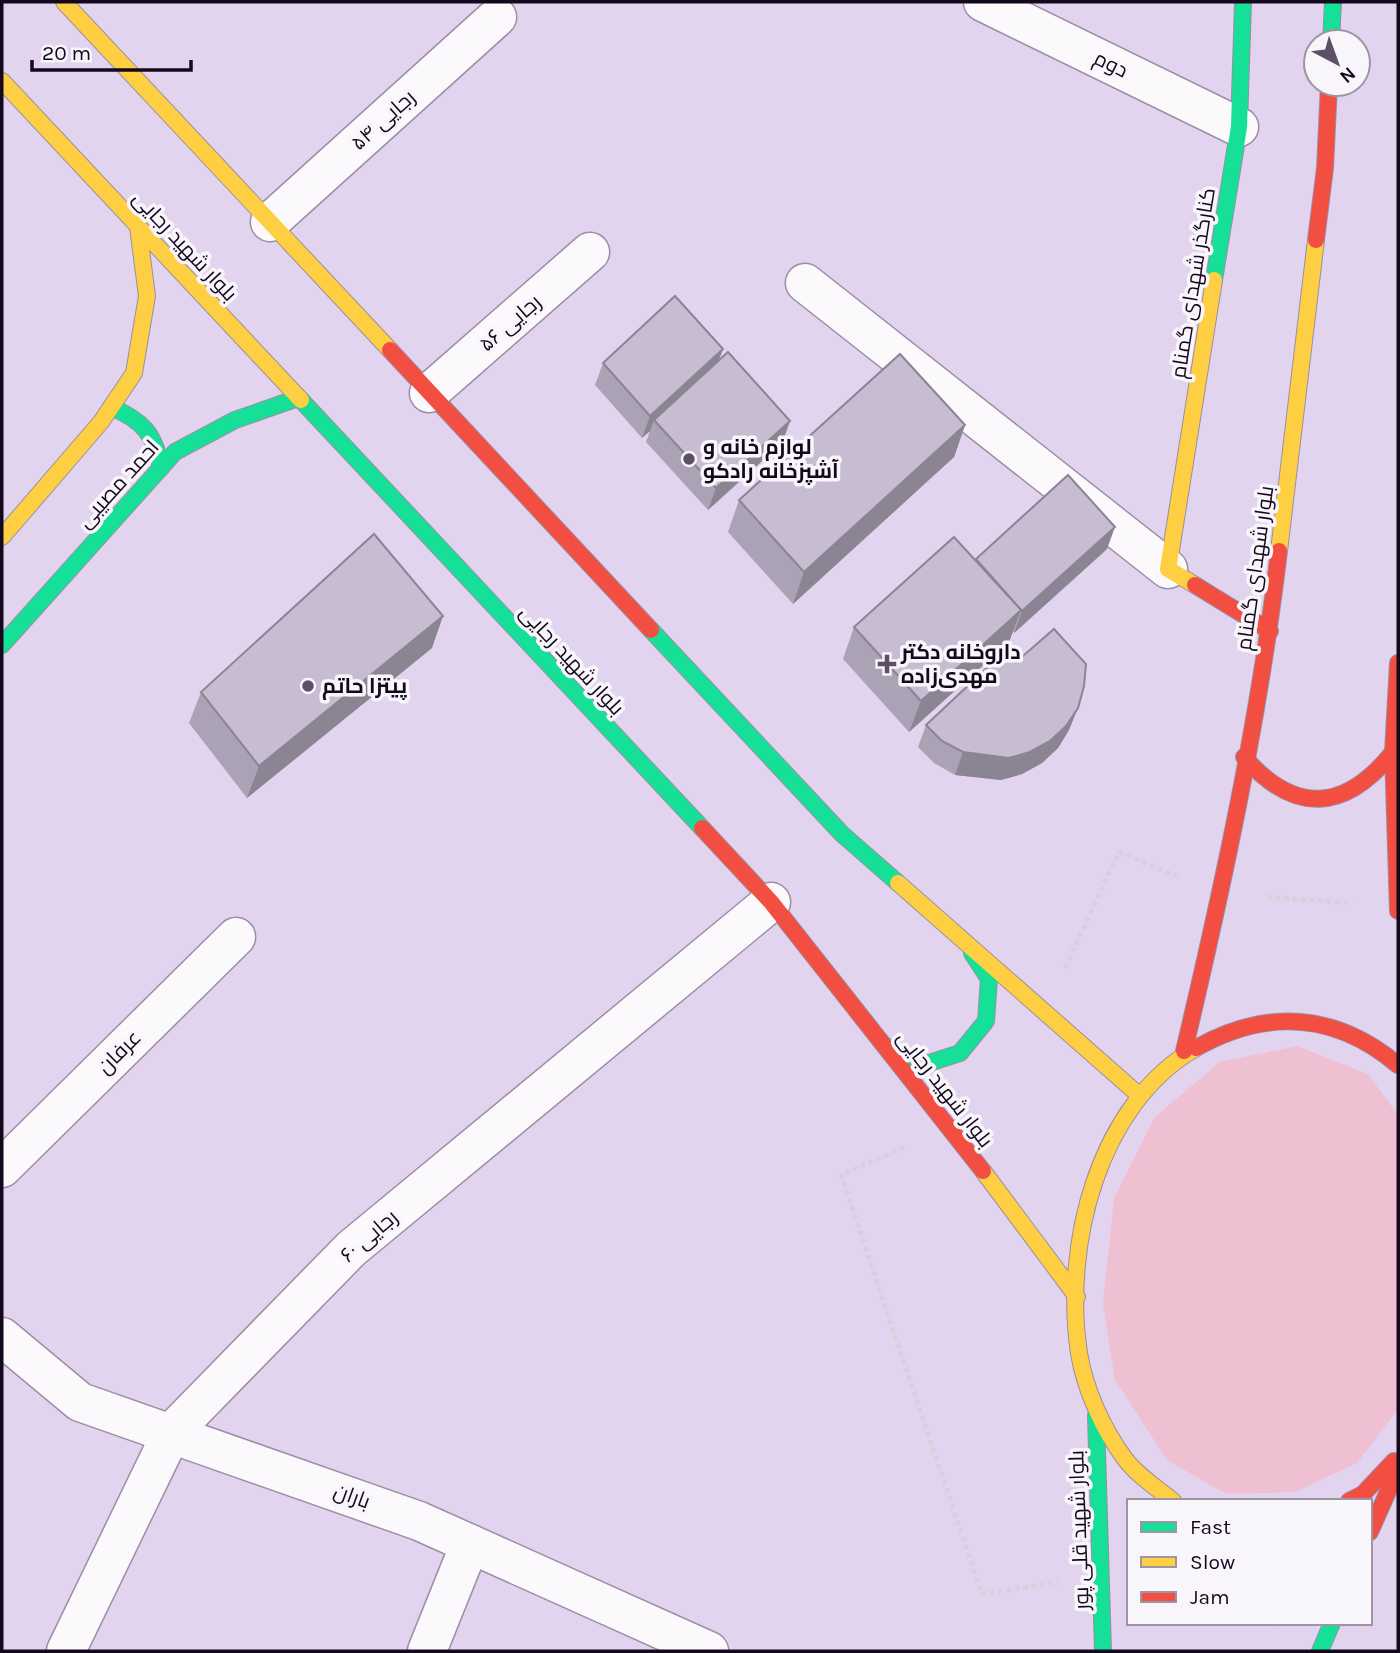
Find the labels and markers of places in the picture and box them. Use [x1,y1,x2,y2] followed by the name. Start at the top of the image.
[703,435,839,486] place label: لوازم خانه و آشپزخانه رادکو
[681,451,697,467] marker: لوازم خانه و آشپزخانه رادکو
[900,640,1021,689] place label: داروخانه دکتر مهدی‌زاده
[879,656,895,672] marker: داروخانه دکتر مهدی‌زاده
[322,674,407,701] place label: پیتزا حاتم
[300,678,316,694] marker: پیتزا حاتم

